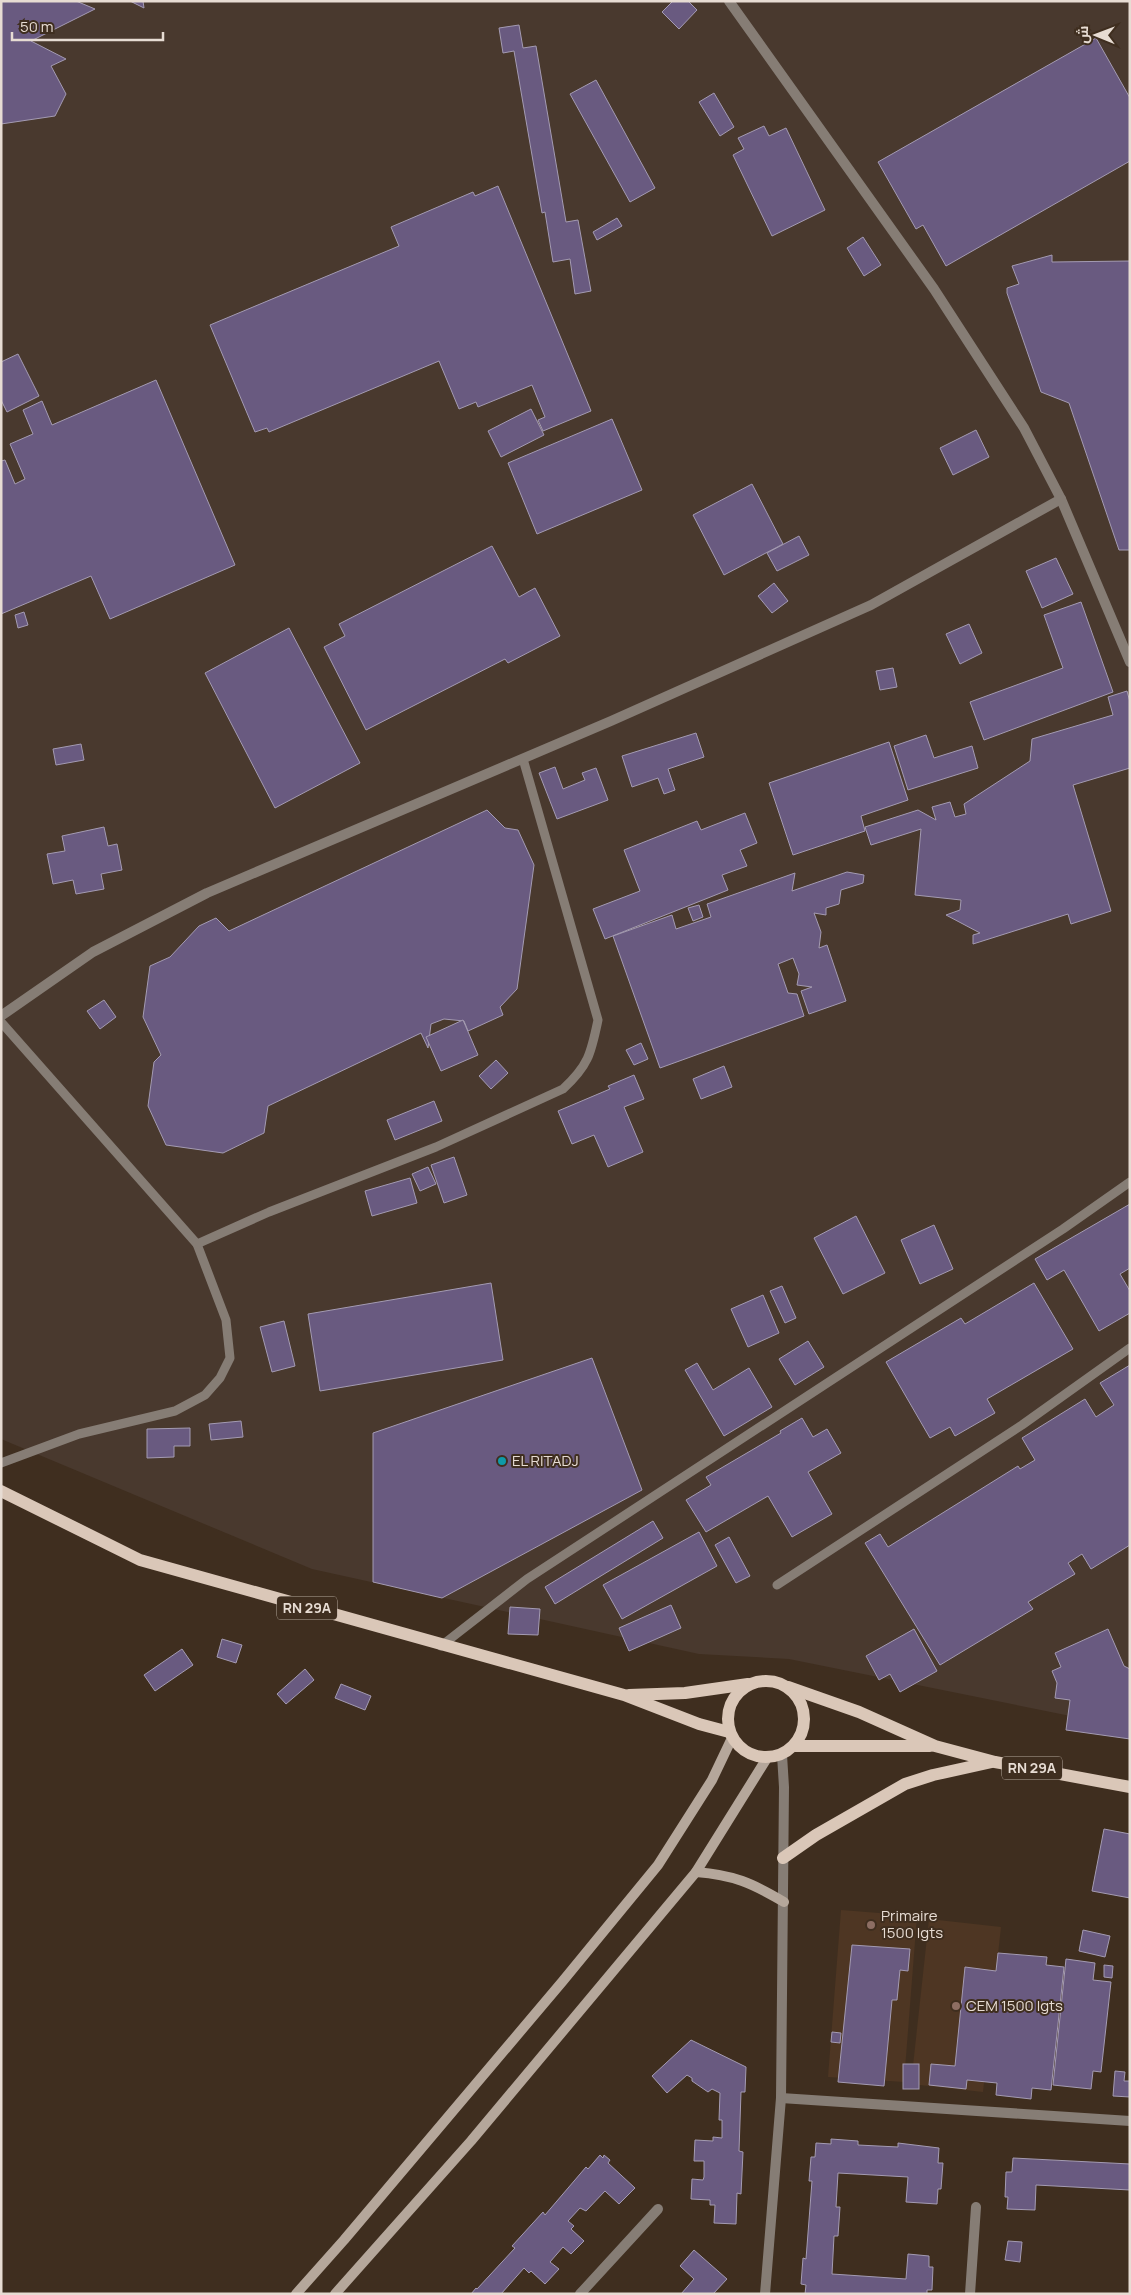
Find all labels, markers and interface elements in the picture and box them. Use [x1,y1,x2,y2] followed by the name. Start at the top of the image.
[12,10,164,42] scale bar
[1071,10,1121,60] north arrow
[20,16,54,37] text: 50 m
[1073,26,1092,44] text: ش
[512,1450,579,1471] place label: EL RITADJ
[496,1455,508,1467] marker: EL RITADJ
[277,1596,337,1620] road number: RN 29A
[1002,1756,1062,1780] road number: RN 29A
[881,1905,943,1943] place label: Primaire 1500 lgts
[865,1919,877,1931] marker: Primaire 1500 lgts
[966,1995,1063,2016] place label: CEM 1500 lgts
[950,2000,962,2012] marker: CEM 1500 lgts

